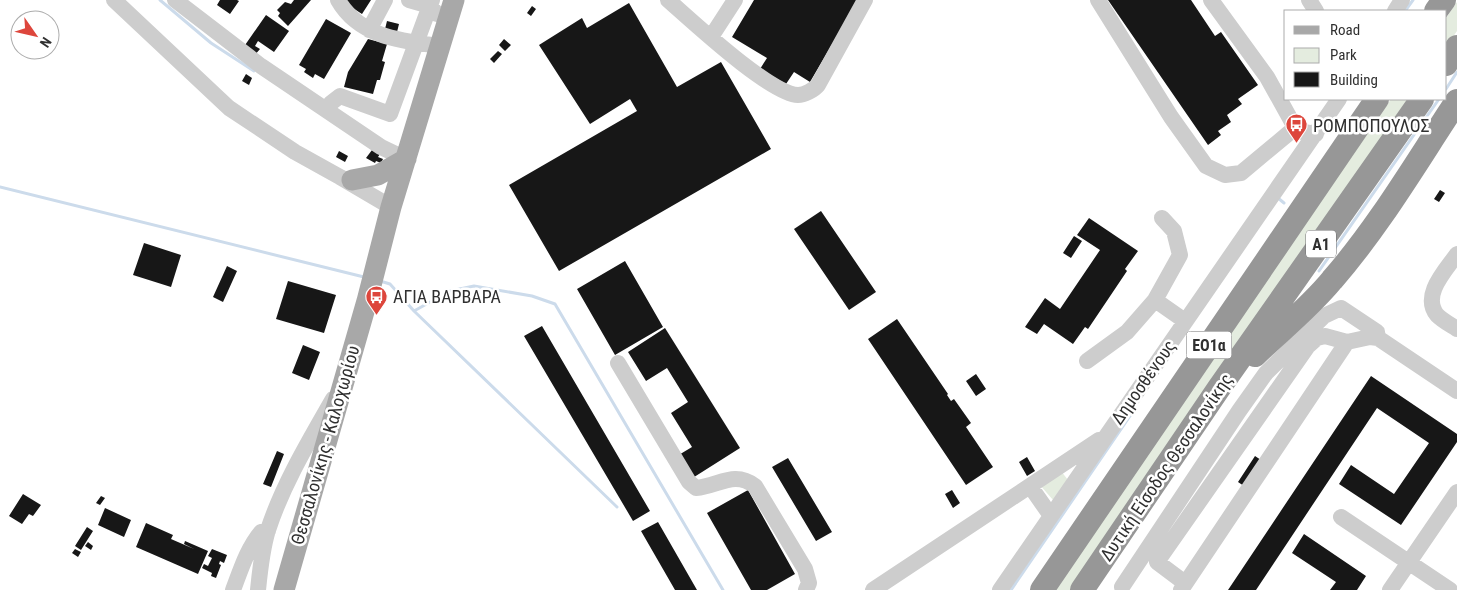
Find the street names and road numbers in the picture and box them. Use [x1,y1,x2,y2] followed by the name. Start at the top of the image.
[1306,230,1336,258] road number: Α1
[1186,332,1232,358] road number: ΕΟ1α
[1106,336,1180,428] street label: Δημοσθένους
[287,343,363,547] street label: Θεσσαλονίκης - Καλοχωρίου
[1095,369,1237,565] street label: Δυτική Είσοδος Θεσσαλονίκης

